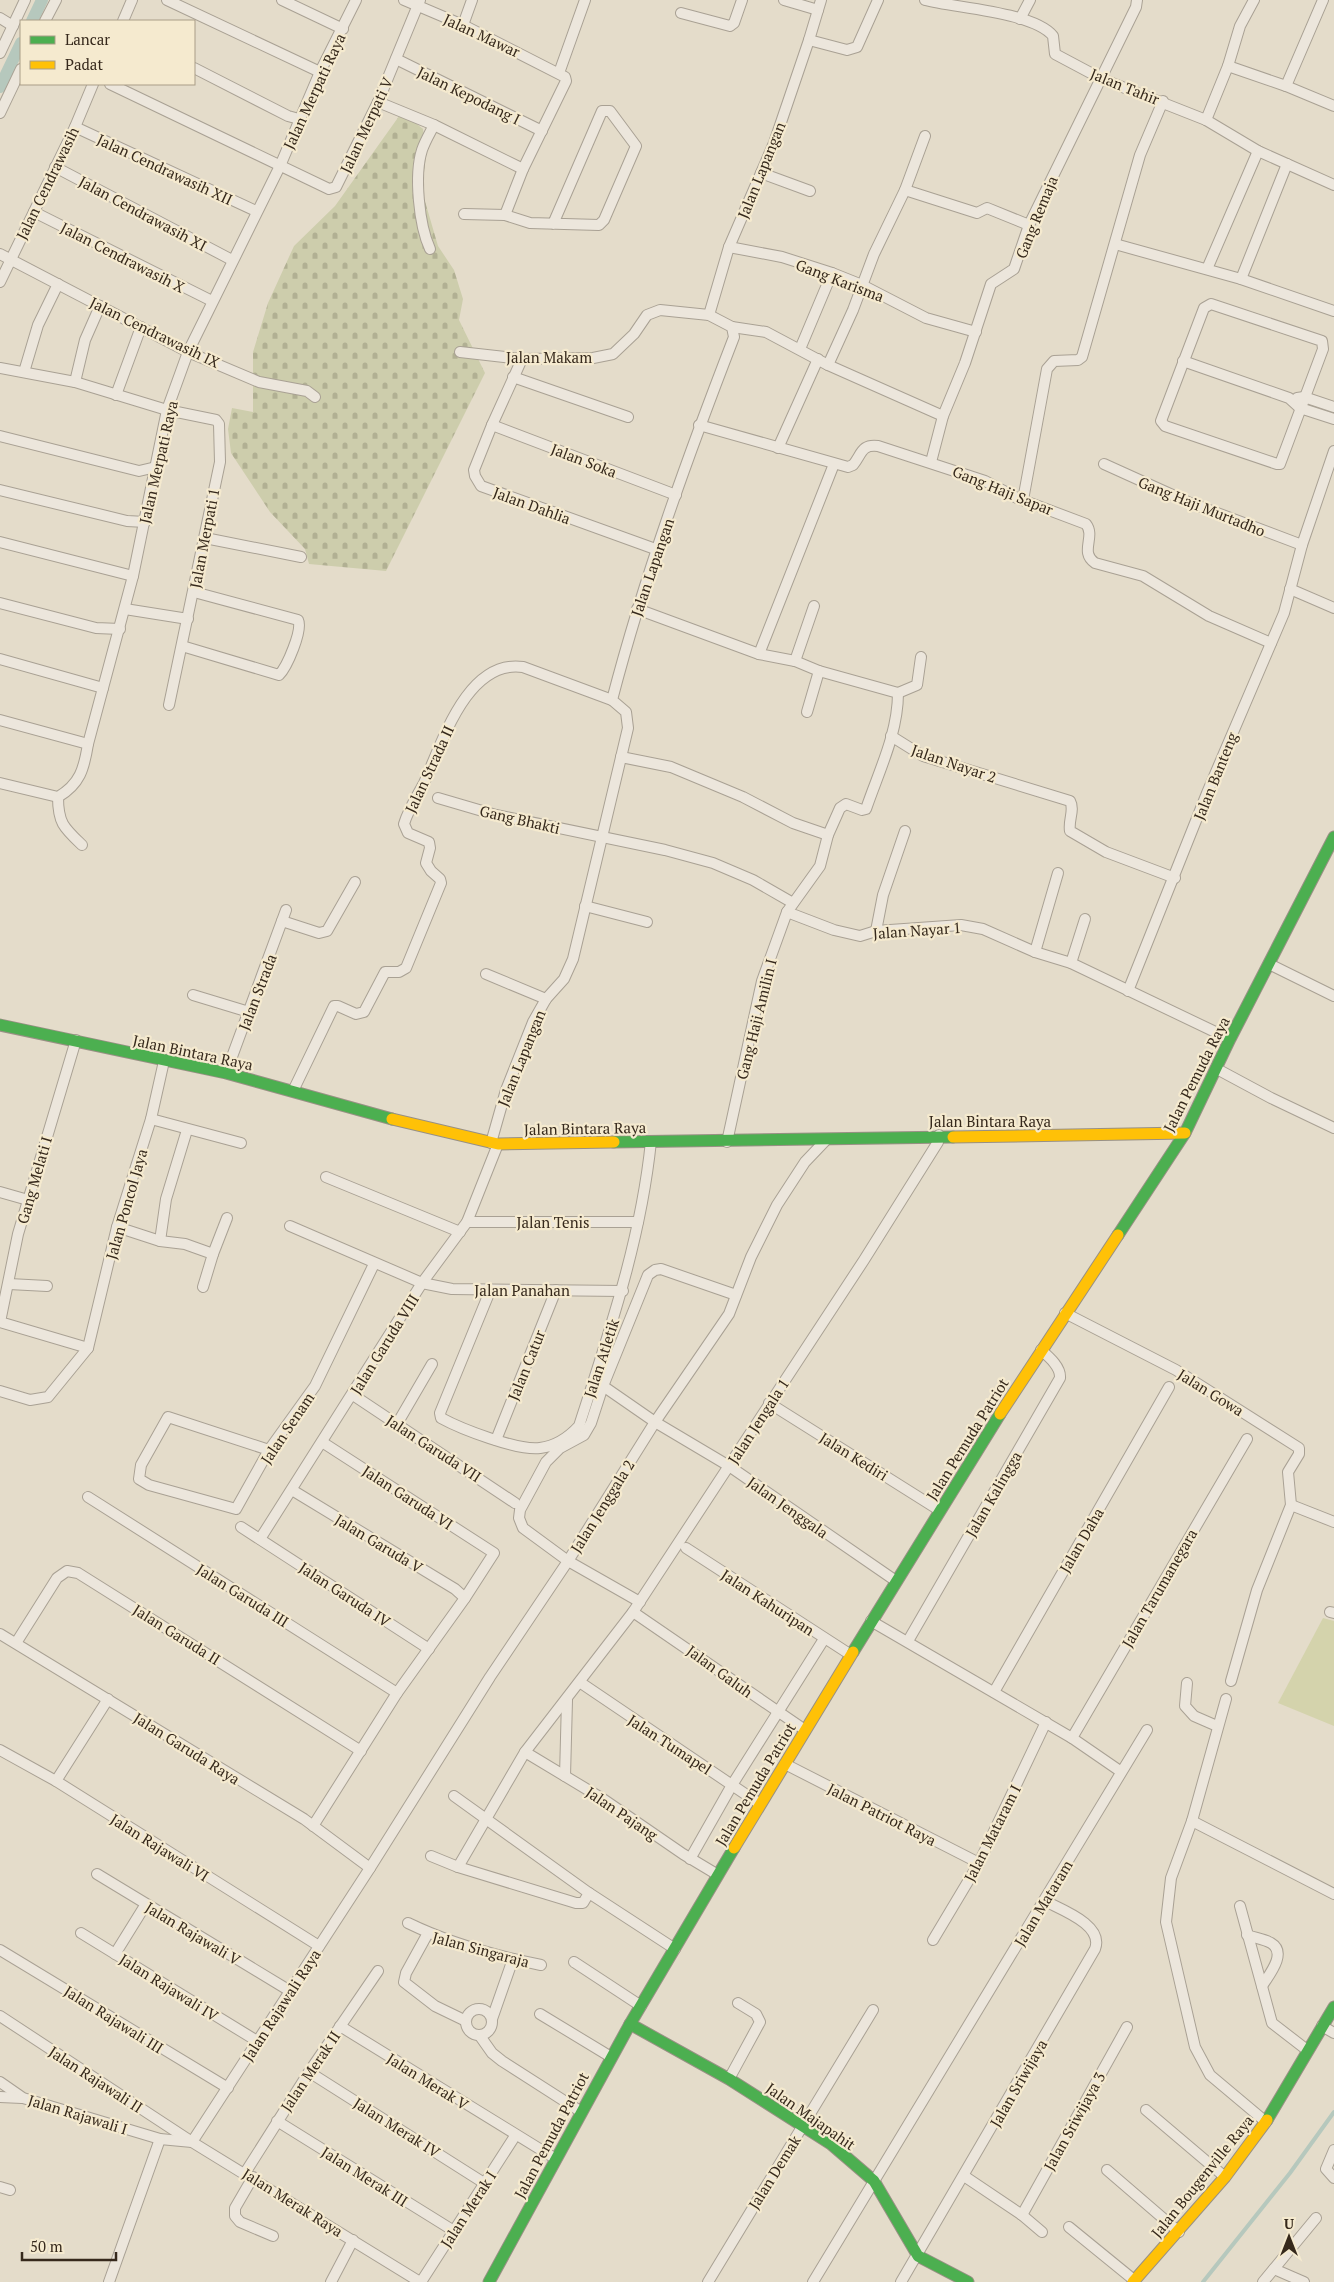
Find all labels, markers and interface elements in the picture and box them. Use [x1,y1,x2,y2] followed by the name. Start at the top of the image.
[441,9,524,62] street label: Jalan Mawar
[20,20,195,85] legend
[65,29,110,49] text: Lancar
[278,29,350,152] street label: Jalan Merpati Raya
[65,54,103,74] text: Padat
[414,61,524,129] street label: Jalan Kepodang I
[1087,63,1163,109] street label: Jalan Tahir
[335,73,397,176] street label: Jalan Merpati V
[733,119,790,221] street label: Jalan Lapangan
[11,123,83,243] street label: Jalan Cendrawasih
[94,129,236,209] street label: Jalan Cendrawasih XII
[76,171,210,255] street label: Jalan Cendrawasih XI
[1010,172,1062,261] street label: Gang Remaja
[58,217,188,297] street label: Jalan Cendrawasih X
[793,254,887,306] street label: Gang Karisma
[87,292,223,372] street label: Jalan Cendrawasih IX
[506,347,592,367] street label: Jalan Makam
[134,398,182,525] street label: Jalan Merpati Raya
[548,438,620,482] street label: Jalan Soka
[950,461,1056,519] street label: Gang Haji Sapar
[1136,471,1268,541] street label: Gang Haji Murtadho
[491,482,574,528] street label: Jalan Dahlia
[185,486,223,590] street label: Jalan Merpati 1
[626,515,678,619] street label: Jalan Lapangan
[400,722,458,816] street label: Jalan Strada II
[1188,728,1242,823] street label: Jalan Banteng
[909,739,999,787] street label: Jalan Nayar 2
[478,800,562,838] street label: Gang Bhakti
[872,917,962,943] street label: Jalan Nayar 1
[233,951,281,1033] street label: Jalan Strada
[731,957,781,1081] street label: Gang Haji Amilin I
[493,1007,550,1109] street label: Jalan Lapangan
[1158,1013,1234,1135] street label: Jalan Pemuda Raya
[131,1029,255,1075] street label: Jalan Bintara Raya
[929,1111,1052,1131] street label: Jalan Bintara Raya
[524,1117,647,1139] street label: Jalan Bintara Raya
[12,1134,56,1226] street label: Gang Melati I
[101,1146,151,1262] street label: Jalan Poncol Jaya
[516,1212,590,1232] street label: Jalan Tenis
[474,1280,570,1300] street label: Jalan Panahan
[345,1290,423,1398] street label: Jalan Garuda VIII
[579,1316,623,1400] street label: Jalan Atletik
[503,1326,549,1403] street label: Jalan Catur
[1174,1364,1248,1420] street label: Jalan Gowa
[723,1374,793,1468] street label: Jalan Jengala 1
[921,1374,1013,1504] street label: Jalan Pemuda Patriot
[256,1388,318,1468] street label: Jalan Senam
[383,1410,485,1486] street label: Jalan Garuda VII
[816,1427,892,1485] street label: Jalan Kediri
[960,1447,1026,1541] street label: Jalan Kalingga
[565,1456,639,1556] street label: Jalan Jenggala 2
[359,1460,457,1534] street label: Jalan Garuda VI
[744,1472,833,1542] street label: Jalan Jenggala
[1054,1503,1108,1576] street label: Jalan Daha
[331,1509,427,1577] street label: Jalan Garuda V
[1117,1525,1201,1651] street label: Jalan Tarumanegara
[296,1557,395,1631] street label: Jalan Garuda IV
[193,1559,293,1631] street label: Jalan Garuda III
[718,1564,818,1640] street label: Jalan Kahuripan
[129,1599,225,1669] street label: Jalan Garuda II
[683,1640,757,1702] street label: Jalan Galuh
[130,1707,244,1789] street label: Jalan Garuda Raya
[624,1710,716,1778] street label: Jalan Tumapel
[710,1718,800,1849] street label: Jalan Pemuda Patriot
[824,1778,940,1850] street label: Jalan Patriot Raya
[959,1781,1025,1885] street label: Jalan Mataram I
[582,1782,663,1845] street label: Jalan Pajang
[107,1809,213,1885] street label: Jalan Rajawali VI
[1009,1856,1077,1950] street label: Jalan Mataram
[142,1897,245,1970] street label: Jalan Rajawali V
[430,1926,532,1972] street label: Jalan Singaraja
[237,1945,325,2065] street label: Jalan Rajawali Raya
[116,1949,223,2026] street label: Jalan Rajawali IV
[61,1980,167,2058] street label: Jalan Rajawali III
[276,2027,344,2115] street label: Jalan Merak II
[985,2035,1051,2130] street label: Jalan Sriwijaya
[46,2042,146,2116] street label: Jalan Rajawali II
[384,2048,473,2114] street label: Jalan Merak V
[509,2068,593,2202] street label: Jalan Pemuda Patriot
[1039,2068,1109,2174] street label: Jalan Sriwijaya 3
[762,2078,860,2154] street label: Jalan Majapahit
[26,2090,130,2138] street label: Jalan Rajawali I
[350,2093,445,2162] street label: Jalan Merak IV
[1146,2110,1258,2242] street label: Jalan Bougenville Raya
[743,2131,805,2213] street label: Jalan Demak
[318,2141,412,2211] street label: Jalan Merak III
[239,2163,347,2241] street label: Jalan Merak Raya
[436,2167,500,2251] street label: Jalan Merak I
[1264,2212,1314,2262] north arrow
[1284,2214,1294,2233] text: U
[22,2230,116,2262] scale bar
[30,2236,63,2256] text: 50 m

